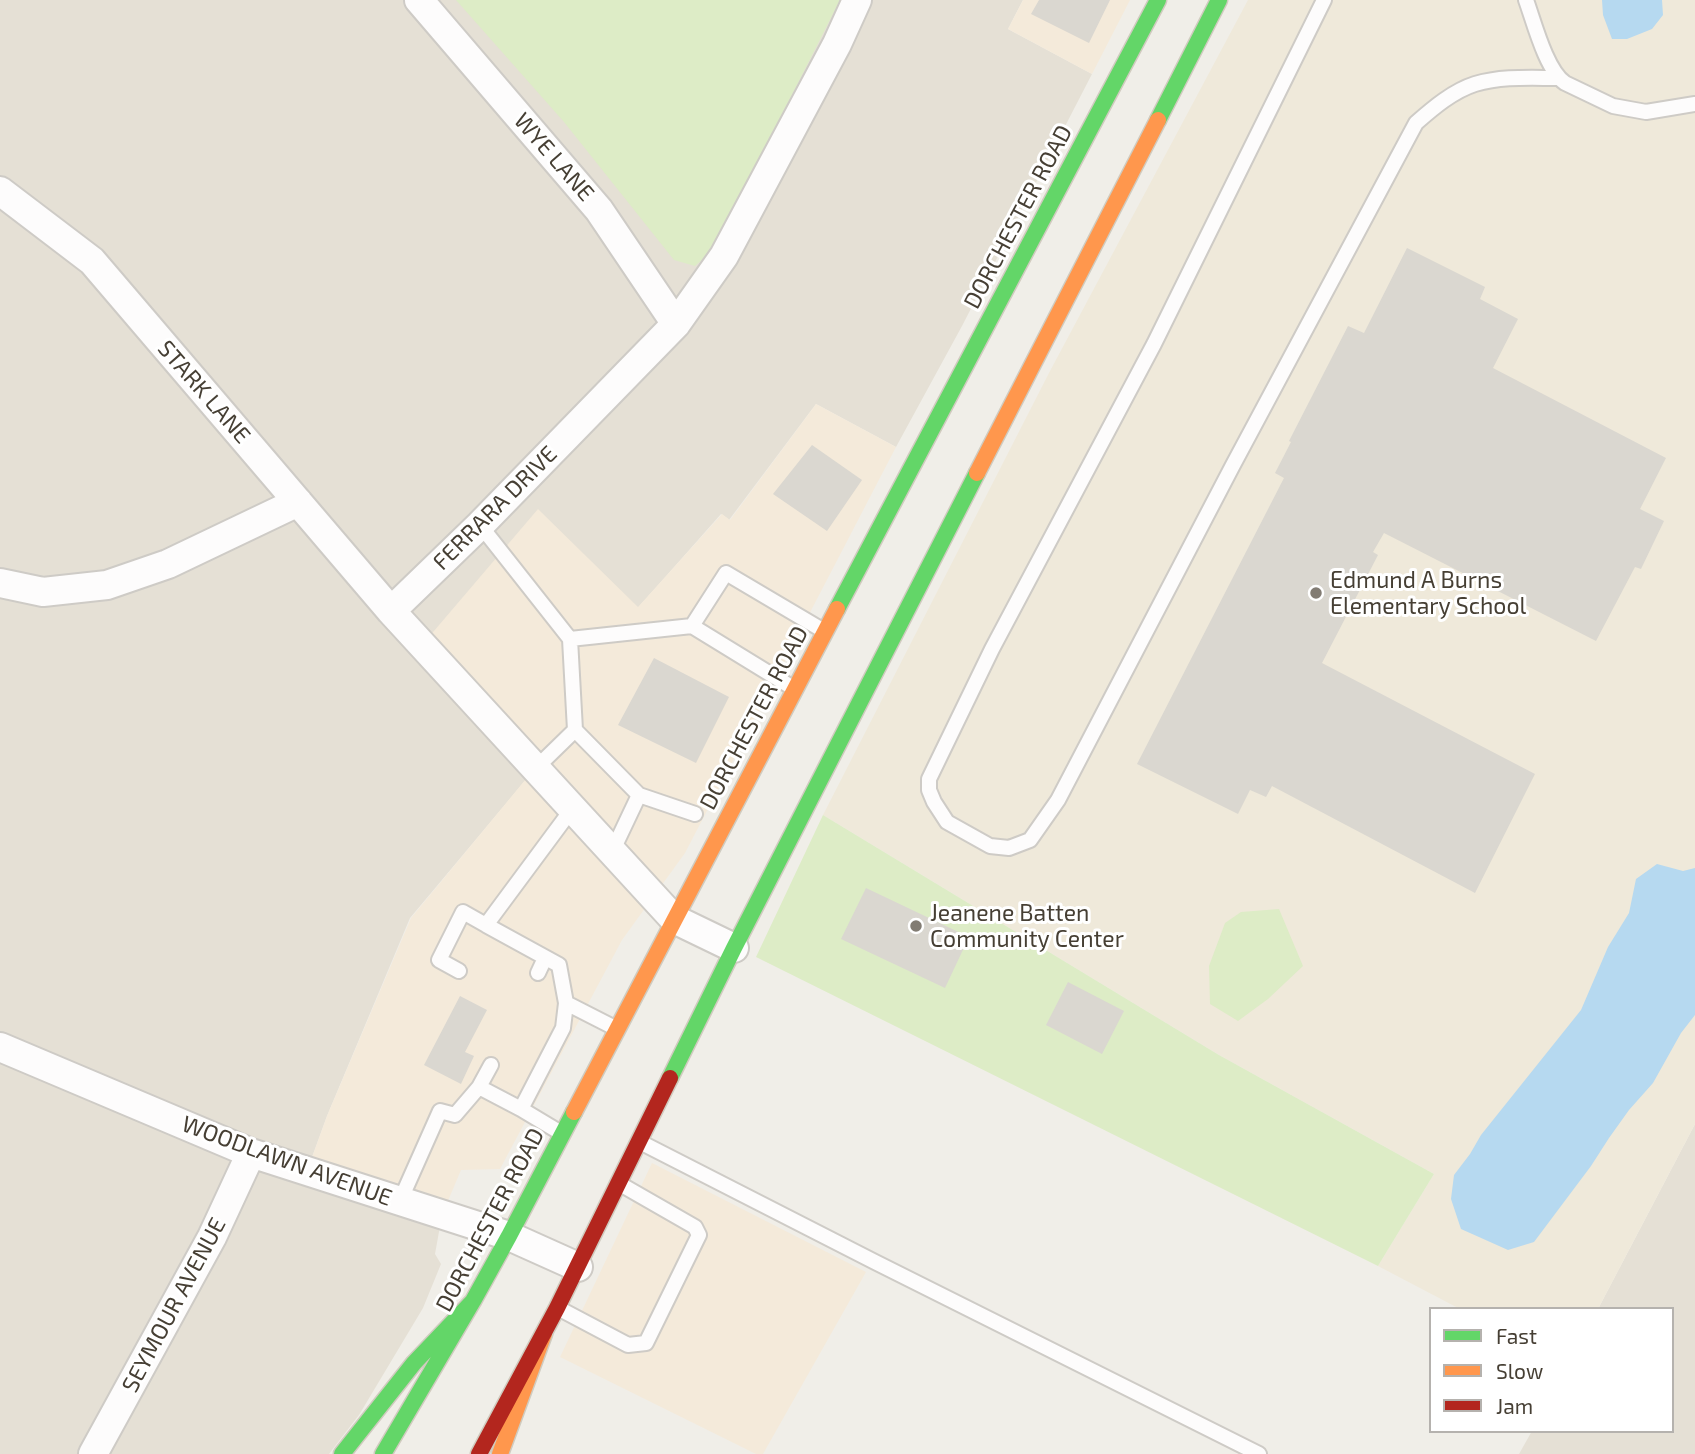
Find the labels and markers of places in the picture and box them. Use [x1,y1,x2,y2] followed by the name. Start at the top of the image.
[1330,566,1526,620] place label: Edmund A Burns Elementary School
[1308,585,1324,601] marker: Edmund A Burns Elementary School
[930,899,1124,953] place label: Jeanene Batten Community Center
[908,918,924,934] marker: Jeanene Batten Community Center

